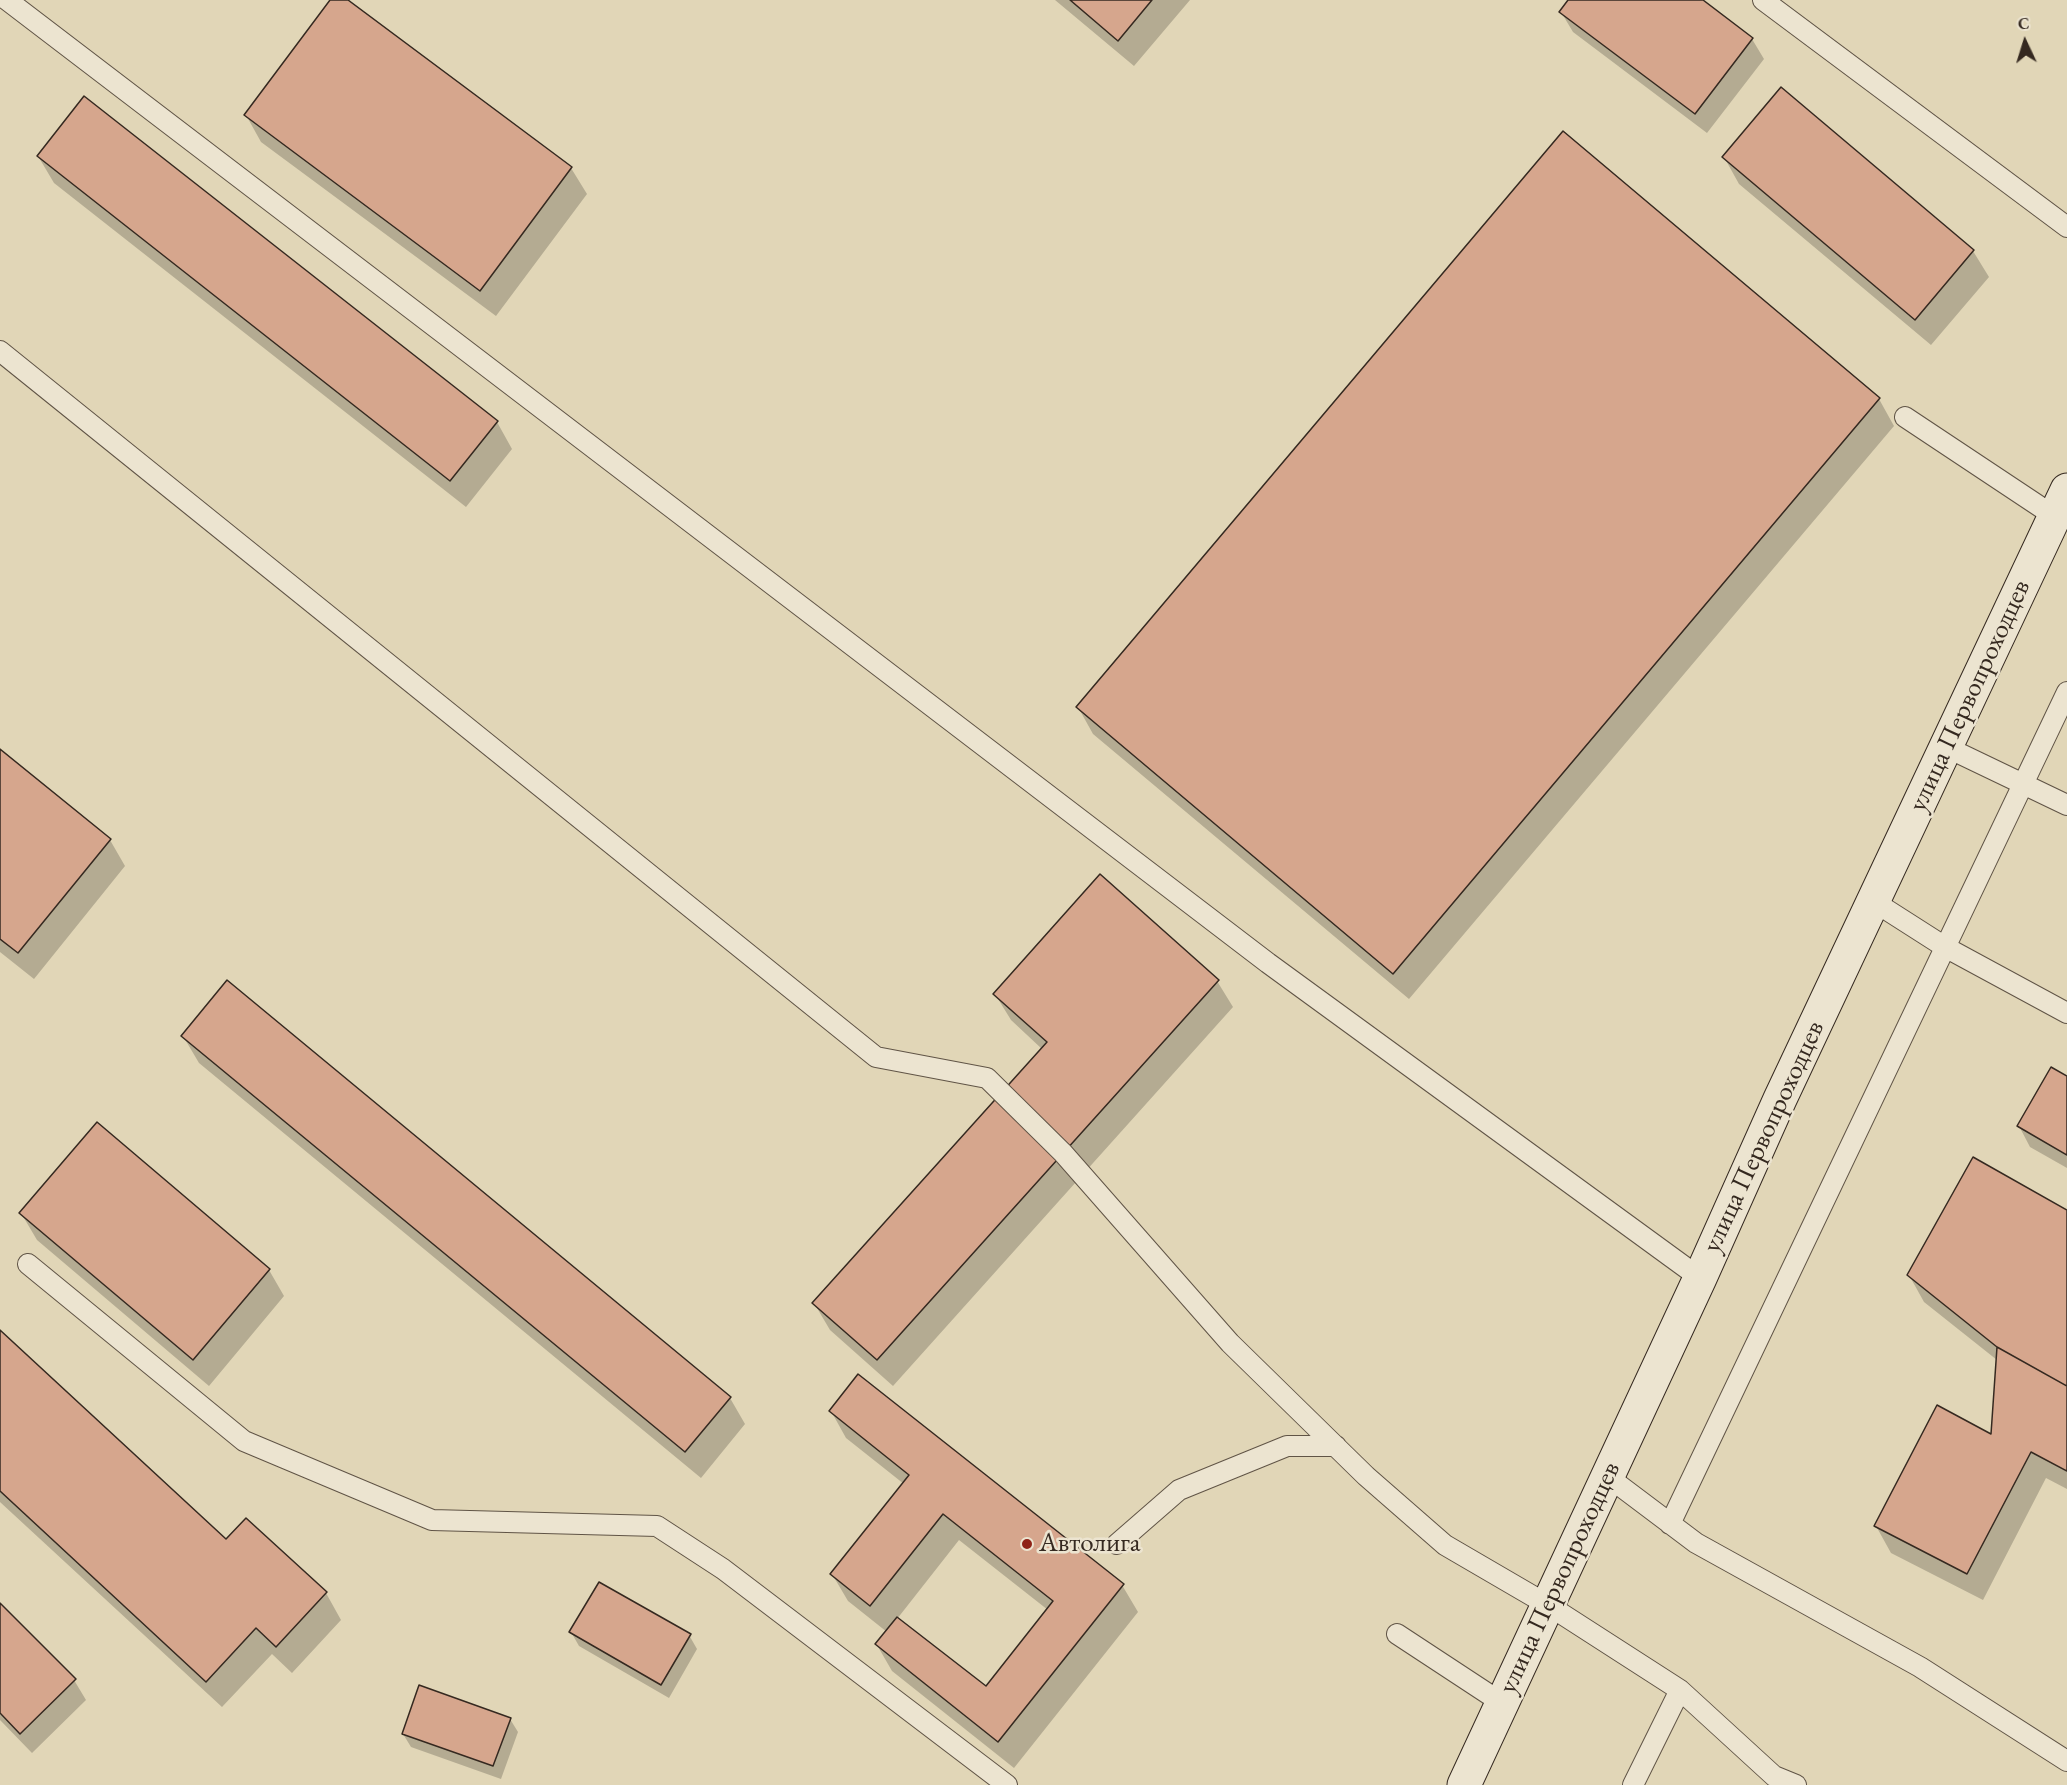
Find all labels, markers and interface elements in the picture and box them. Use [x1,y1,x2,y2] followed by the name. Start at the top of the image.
[1995,12,2055,72] north arrow
[2017,13,2030,34] text: С
[1902,575,2038,817] street label: улица Первопроходцев
[1696,1016,1832,1258] street label: улица Первопроходцев
[1492,1457,1628,1699] street label: улица Первопроходцев
[1039,1528,1140,1560] place label: Автолига
[1020,1537,1034,1551] marker: Автолига

